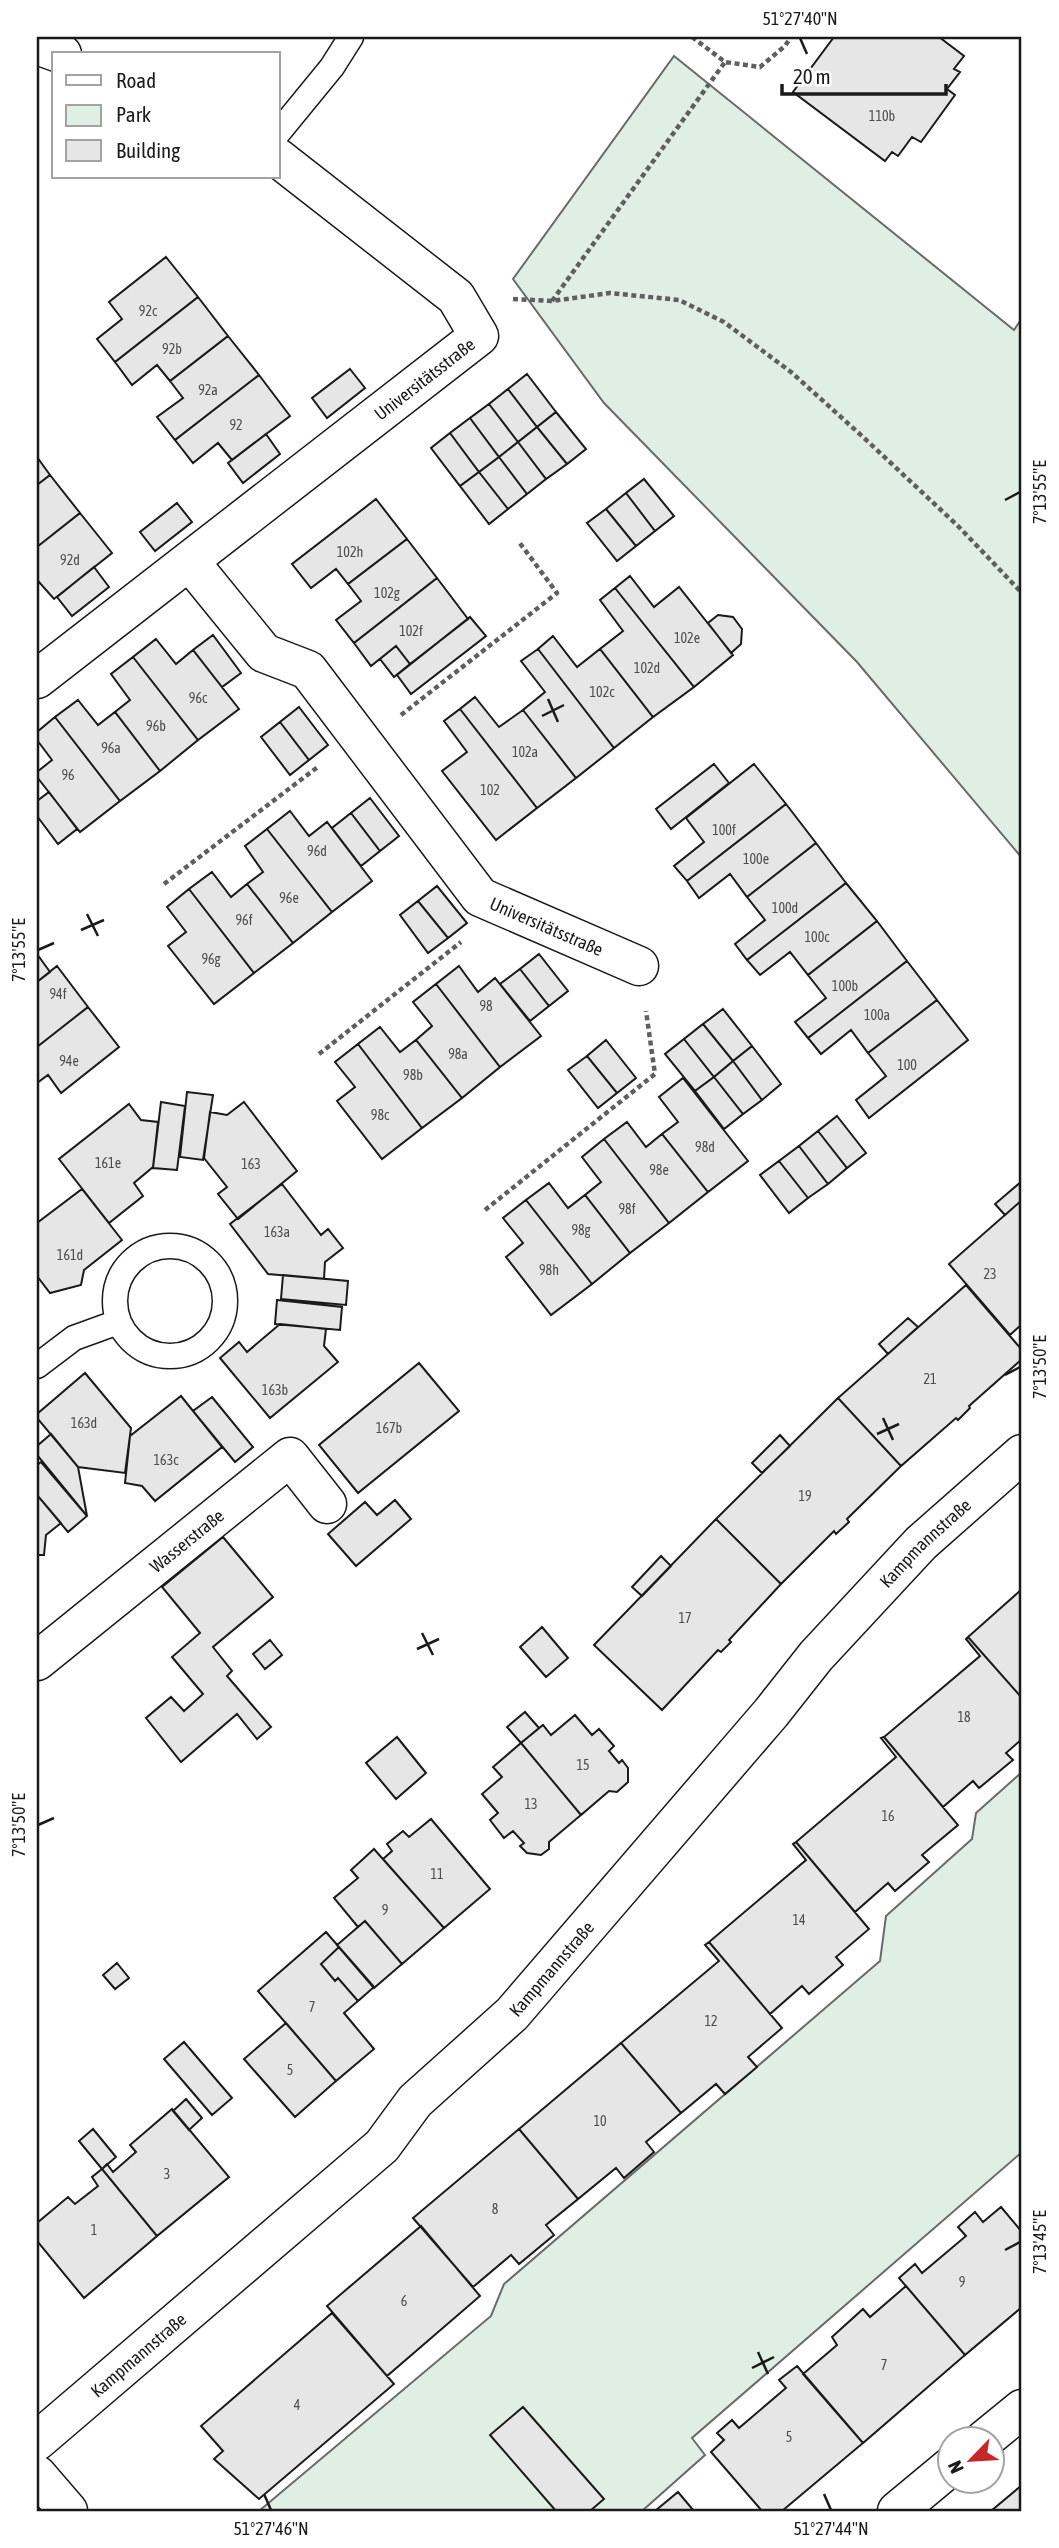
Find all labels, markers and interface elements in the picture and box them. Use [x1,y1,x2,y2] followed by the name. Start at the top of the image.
[762,8,838,29] text: 51°27'40"N
[52,52,280,178] legend
[782,52,947,96] scale bar
[793,64,831,88] text: 20 m
[116,68,156,92] text: Road
[116,102,151,126] text: Park
[869,108,896,124] house number: 110b
[116,138,180,162] text: Building
[139,303,158,319] house number: 92c
[370,333,479,424] street label: Universitätsstraße
[162,341,182,357] house number: 92b
[198,382,218,398] house number: 92a
[229,417,243,433] house number: 92
[1029,460,1050,524] text: 7°13'55"E
[337,544,363,560] house number: 102h
[60,552,80,568] house number: 92d
[374,585,400,601] house number: 102g
[399,623,423,639] house number: 102f
[674,630,700,646] house number: 102e
[634,660,660,676] house number: 102d
[590,684,615,700] house number: 102c
[189,690,208,706] house number: 96c
[146,718,166,734] house number: 96b
[101,740,121,756] house number: 96a
[512,744,538,760] house number: 102a
[61,767,75,783] house number: 96
[480,782,500,798] house number: 102
[712,822,736,838] house number: 100f
[307,843,327,859] house number: 96d
[743,851,769,867] house number: 100e
[279,890,299,906] house number: 96e
[487,892,607,960] street label: Universitätsstraße
[772,900,798,916] house number: 100d
[235,912,253,928] house number: 96f
[8,918,29,982] text: 7°13'55"E
[805,929,830,945] house number: 100c
[201,951,221,967] house number: 96g
[832,978,859,994] house number: 100b
[49,986,67,1002] house number: 94f
[479,998,493,1014] house number: 98
[864,1007,890,1023] house number: 100a
[448,1046,468,1062] house number: 98a
[59,1053,79,1069] house number: 94e
[897,1057,917,1073] house number: 100
[403,1067,423,1083] house number: 98b
[371,1107,390,1123] house number: 98c
[695,1139,715,1155] house number: 98d
[95,1155,121,1171] house number: 161e
[241,1156,261,1172] house number: 163
[649,1162,669,1178] house number: 98e
[618,1201,636,1217] house number: 98f
[571,1222,591,1238] house number: 98g
[264,1224,290,1240] house number: 163a
[57,1247,83,1263] house number: 161d
[539,1262,559,1278] house number: 98h
[983,1266,997,1282] house number: 23
[1029,1335,1050,1399] text: 7°13'50"E
[923,1371,937,1387] house number: 21
[262,1382,289,1398] house number: 163b
[71,1415,97,1431] house number: 163d
[376,1420,403,1436] house number: 167b
[154,1452,179,1468] house number: 163c
[798,1488,812,1504] house number: 19
[875,1494,975,1591] street label: Kampmannstraße
[145,1504,228,1576] street label: Wasserstraße
[678,1610,692,1626] house number: 17
[957,1709,971,1725] house number: 18
[576,1757,590,1773] house number: 15
[8,1793,29,1857] text: 7°13'50"E
[524,1796,538,1812] house number: 13
[881,1808,895,1824] house number: 16
[430,1866,444,1882] house number: 11
[382,1902,388,1918] house number: 9
[792,1912,806,1928] house number: 14
[504,1917,598,2020] street label: Kampmannstraße
[309,1999,315,2015] house number: 7
[704,2013,718,2029] house number: 12
[287,2062,293,2078] house number: 5
[593,2113,607,2129] house number: 10
[164,2166,170,2182] house number: 3
[492,2201,499,2217] house number: 8
[1029,2210,1050,2274] text: 7°13'45"E
[91,2222,97,2238] house number: 1
[959,2274,965,2290] house number: 9
[401,2293,408,2309] house number: 6
[86,2308,190,2401] street label: Kampmannstraße
[881,2357,887,2373] house number: 7
[294,2397,301,2413] house number: 4
[936,2426,1006,2496] north arrow
[786,2429,792,2445] house number: 5
[943,2457,968,2477] text: N
[233,2518,309,2539] text: 51°27'46"N
[793,2518,869,2539] text: 51°27'44"N

